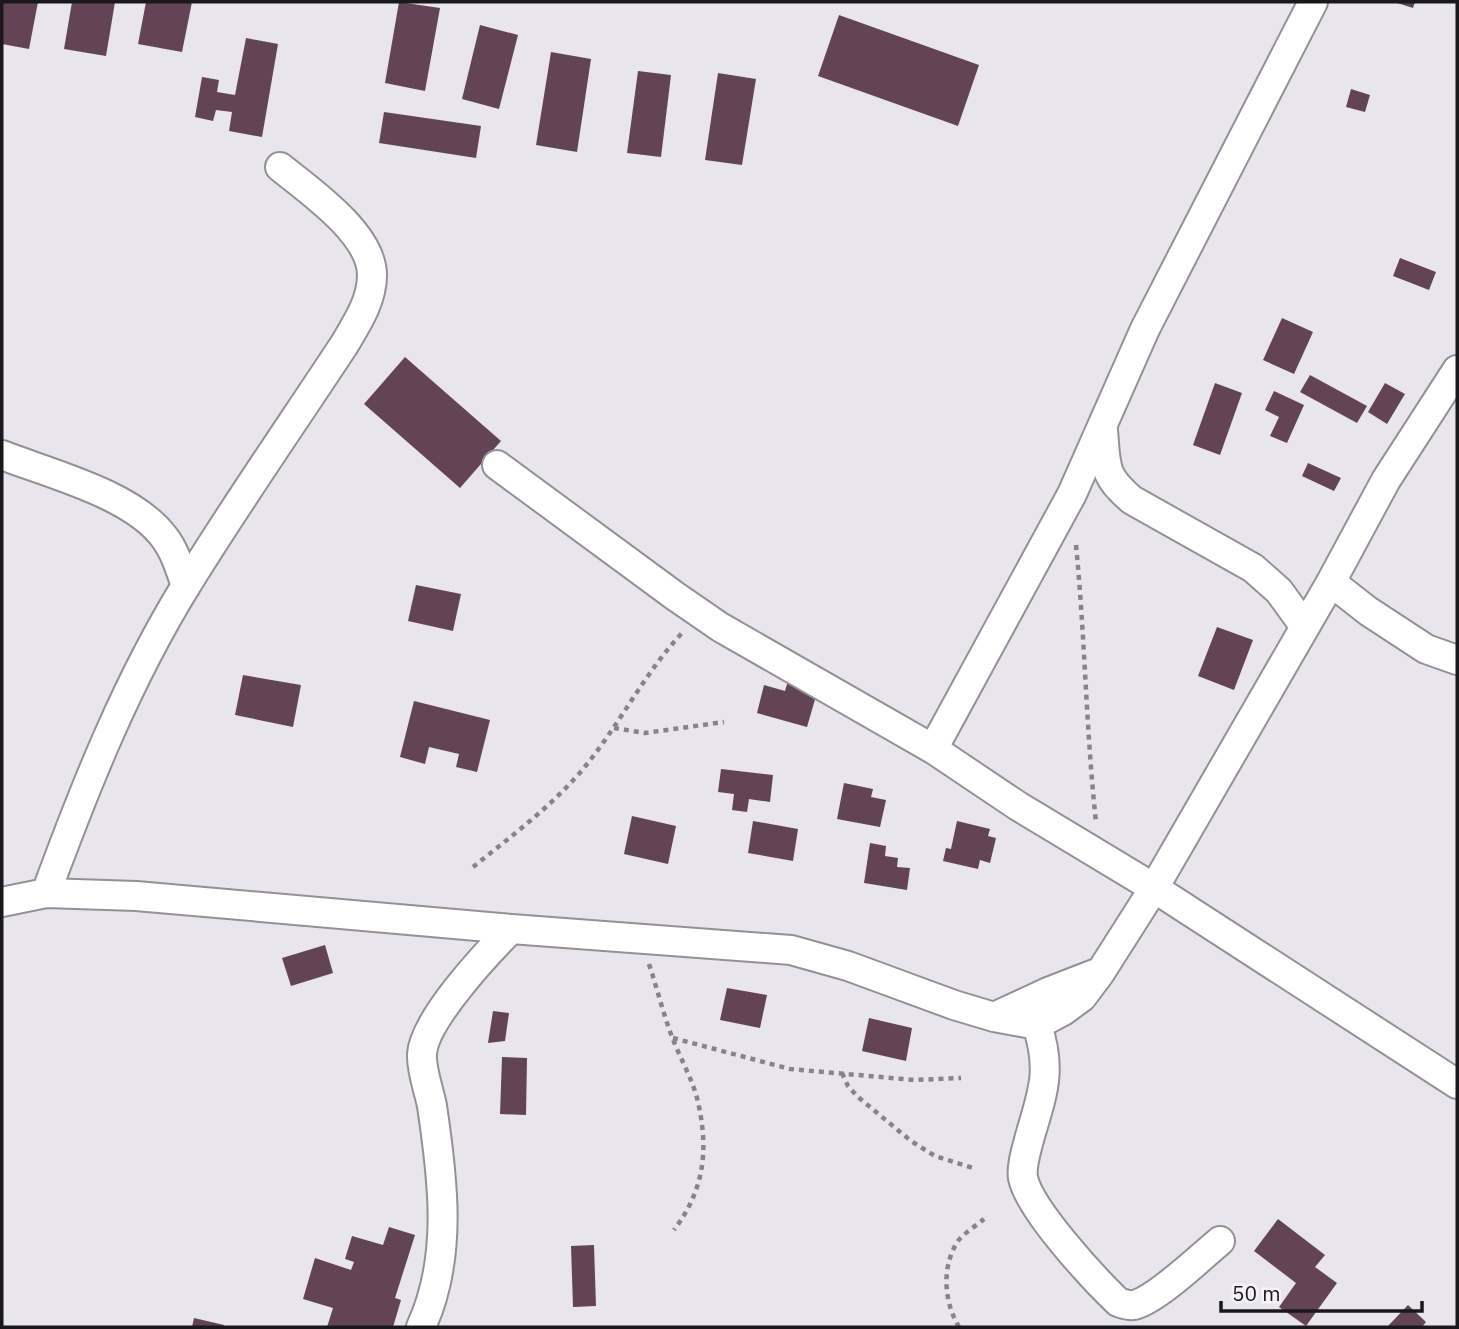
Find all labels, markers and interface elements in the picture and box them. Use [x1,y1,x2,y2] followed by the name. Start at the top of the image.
[1221,1270,1422,1314] scale bar
[1232,1279,1281,1307] text: 50 m

